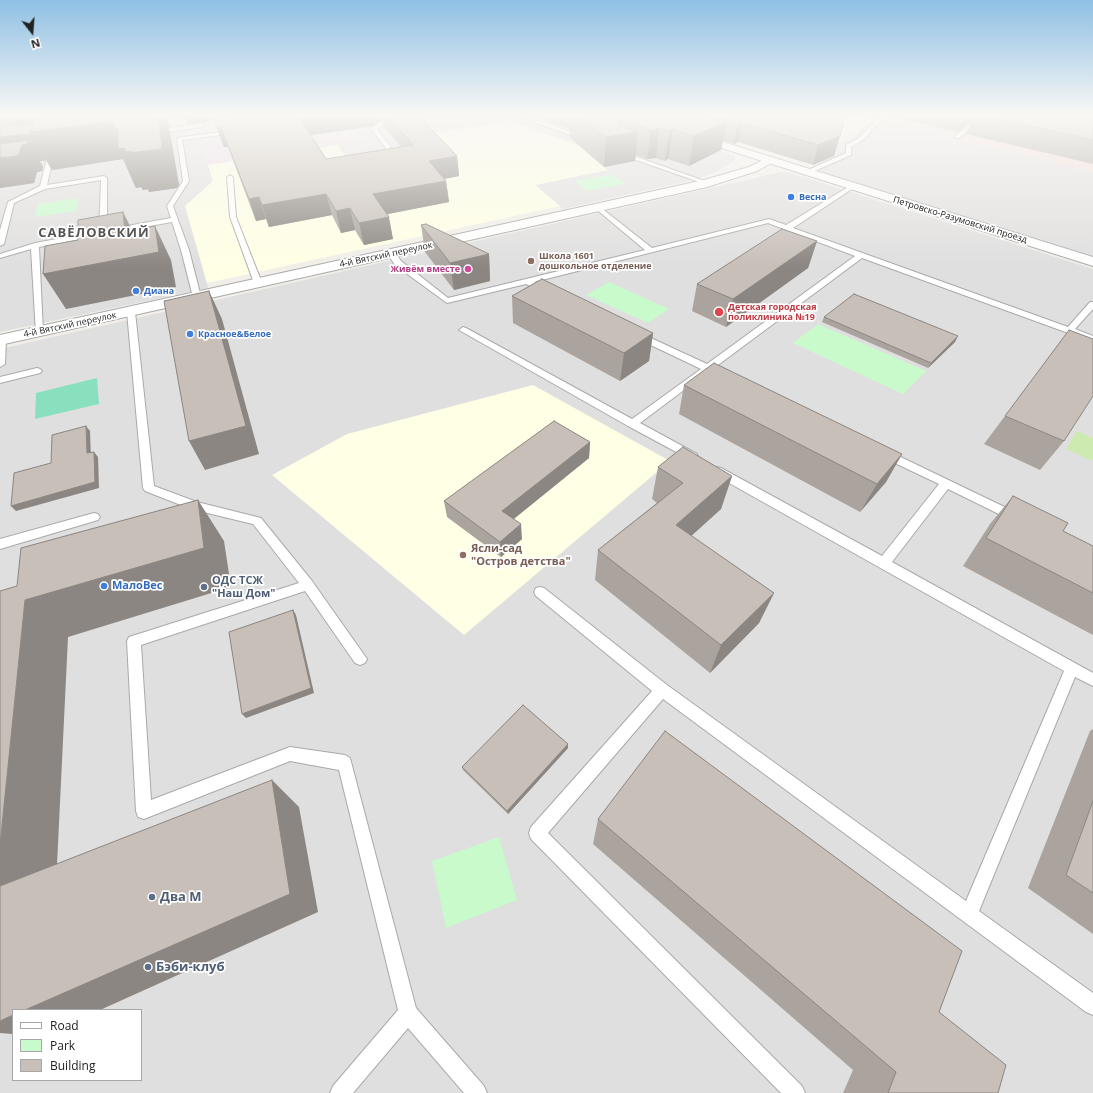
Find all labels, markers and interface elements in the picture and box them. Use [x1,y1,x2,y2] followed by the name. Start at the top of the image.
[12,12,52,52] north arrow
[29,35,42,52] text: N
[786,192,796,202] marker: Весна
[799,192,826,202] place label: Весна
[892,194,1028,246] street label: Петровско-Разумовский проезд
[38,225,150,241] district label: САВЁЛОВСКИЙ
[339,240,433,270] street label: 4-й Вятский переулок
[539,251,652,272] place label: Школа 1601 дошкольное отделение
[526,256,536,266] marker: Школа 1601 дошкольное отделение
[391,264,460,274] place label: Живём вместе
[463,264,473,274] marker: Живём вместе
[131,286,141,296] marker: Диана
[144,286,174,296] place label: Диана
[728,302,817,323] place label: Детская городская поликлиника №19
[713,306,725,318] marker: Детская городская поликлиника №19
[23,310,117,340] street label: 4-й Вятский переулок
[185,329,195,339] marker: Красное&Белое
[198,329,271,339] place label: Красное&Белое
[471,542,571,568] place label: Ясли-сад "Остров детства"
[458,550,468,560] marker: Ясли-сад "Остров детства"
[212,574,275,600] place label: ОДС ТСЖ "Наш Дом"
[112,579,162,593] place label: МалоВес
[99,581,109,591] marker: МалоВес
[199,582,209,592] marker: ОДС ТСЖ "Наш Дом"
[160,889,202,905] place label: Два М
[147,892,157,902] marker: Два М
[156,959,225,975] place label: Бэби-клуб
[143,962,153,972] marker: Бэби-клуб
[12,1009,142,1081] legend
[50,1017,79,1034] text: Road
[50,1037,75,1054] text: Park
[50,1057,95,1074] text: Building

